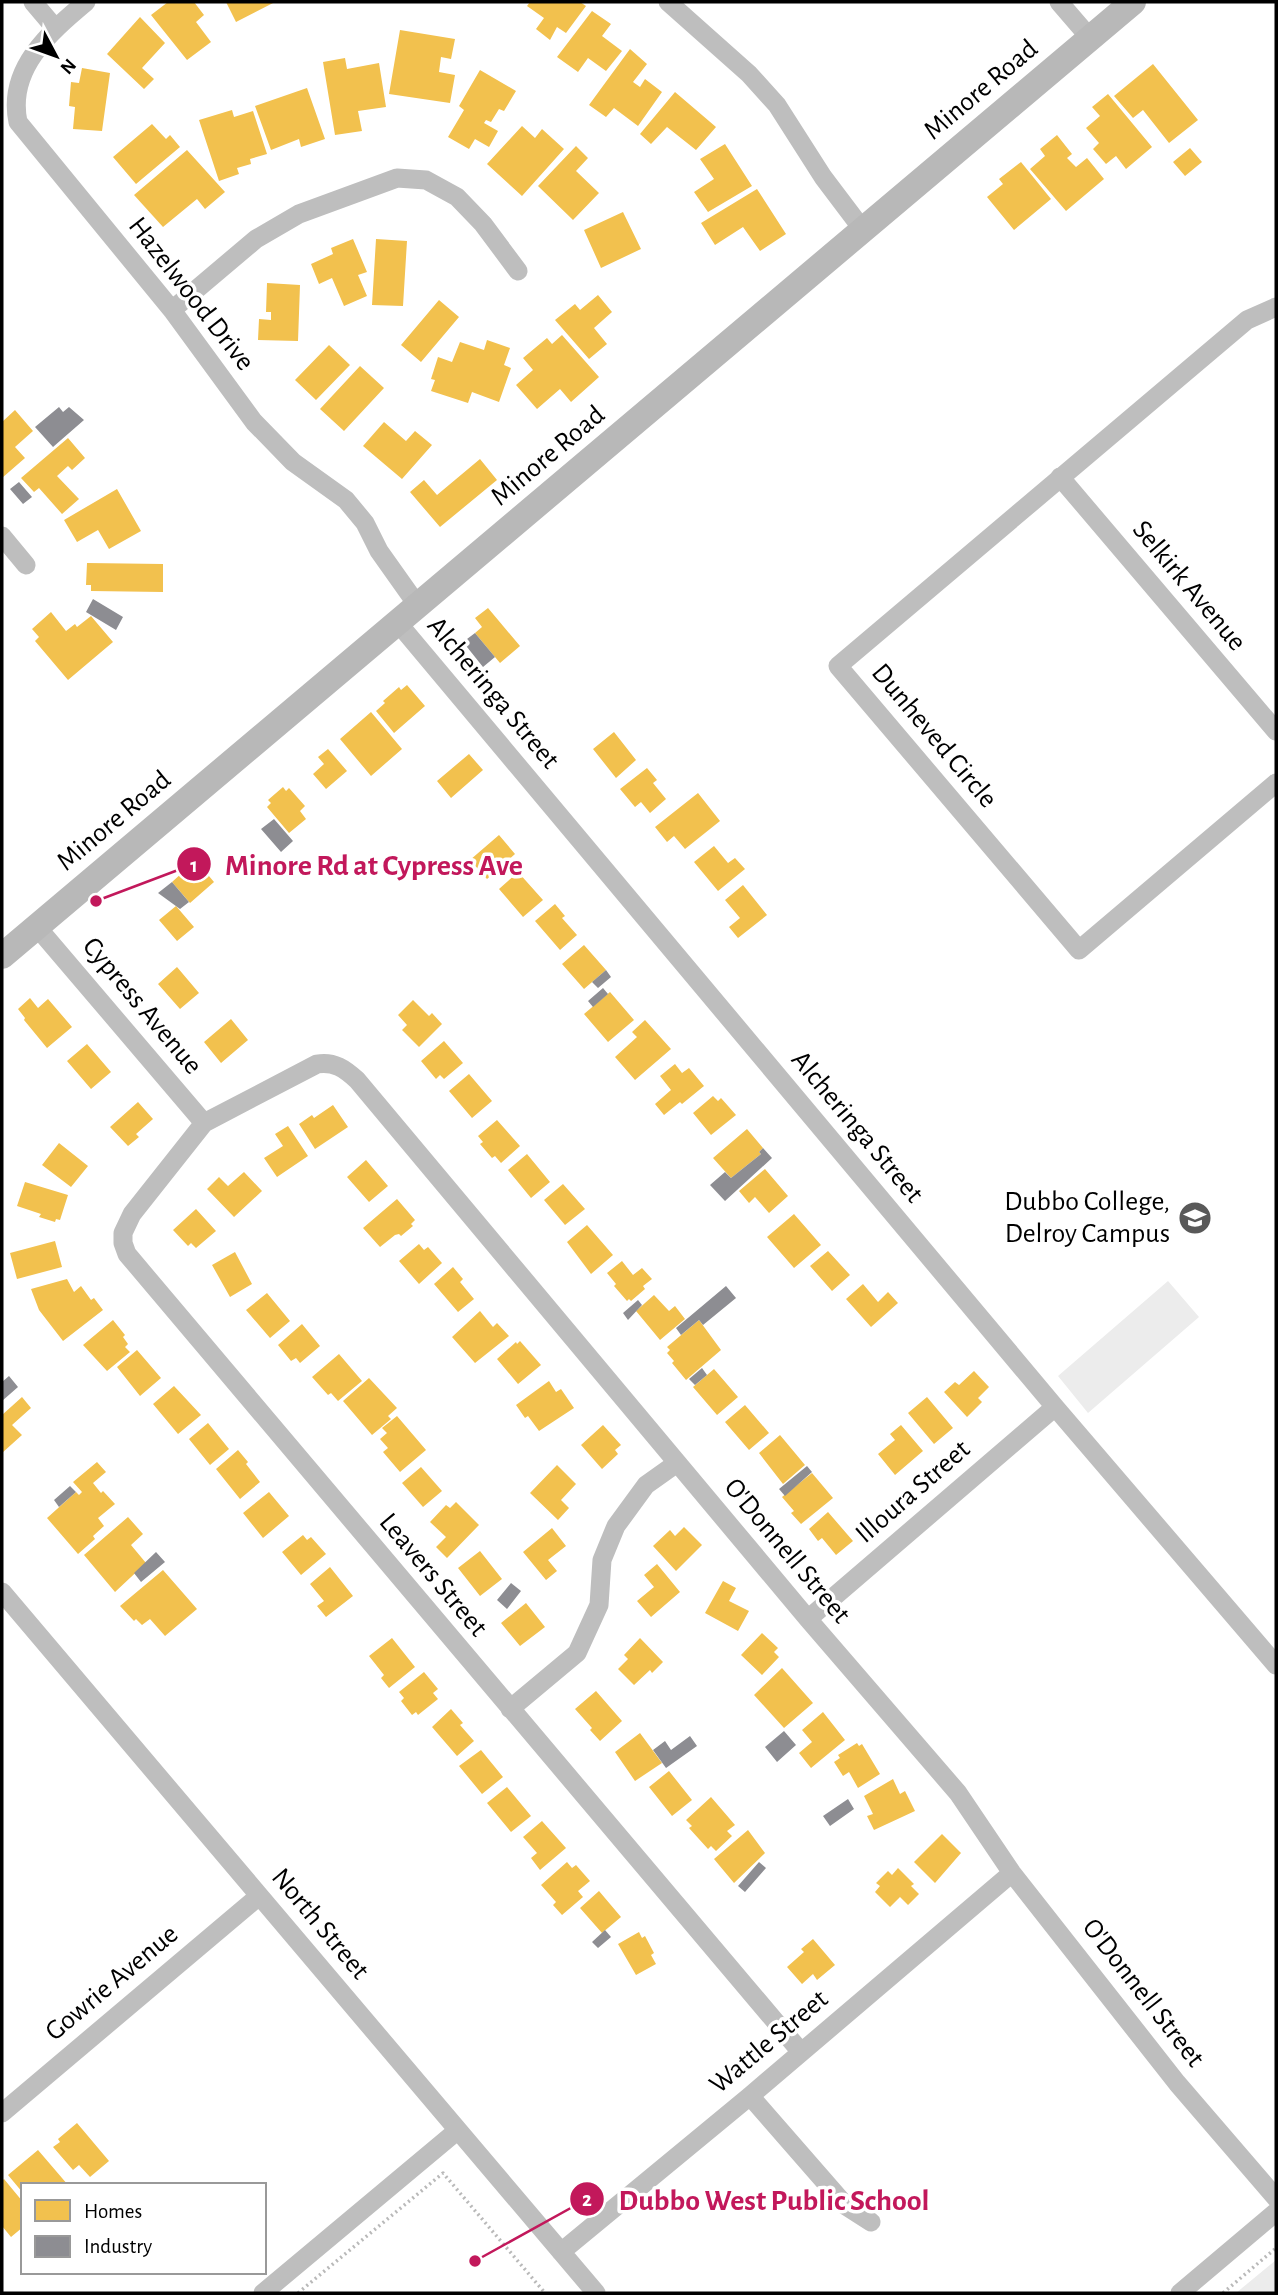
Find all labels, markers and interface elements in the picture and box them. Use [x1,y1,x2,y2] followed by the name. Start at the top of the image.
[21,21,91,91] north arrow
[919,35,1043,145] street label: Minore Road
[56,55,79,77] text: N
[123,212,259,376] street label: Hazelwood Drive
[486,401,610,511] street label: Minore Road
[1127,516,1251,656] street label: Selkirk Avenue
[422,612,564,774] street label: Alcheringa Street
[866,659,1002,813] street label: Dunheved Circle
[52,766,176,876] street label: Minore Road
[176,839,537,890] callout: Minore Rd at Cypress Ave
[225,851,523,881] text: Minore Rd at Cypress Ave
[190,855,198,876] text: 1
[77,932,207,1080] street label: Cypress Avenue
[786,1046,928,1208] street label: Alcheringa Street
[1004,1188,1170,1248] place label: Dubbo College, Delroy Campus
[1176,1199,1214,1237] school or university icon: Dubbo College, Delroy Campus
[851,1435,976,1549] street label: Illoura Street
[719,1473,855,1629] street label: O'Donnell Street
[374,1508,492,1642] street label: Leavers Street
[266,1863,374,1985] street label: North Street
[1077,1914,1209,2072] street label: O'Donnell Street
[40,1920,184,2046] street label: Gowrie Avenue
[705,1985,833,2099] street label: Wattle Street
[569,2174,943,2225] callout: Dubbo West Public School
[21,2183,266,2274] legend
[618,2186,930,2216] text: Dubbo West Public School
[582,2189,592,2210] text: 2
[84,2201,142,2222] text: Homes
[84,2236,152,2257] text: Industry

